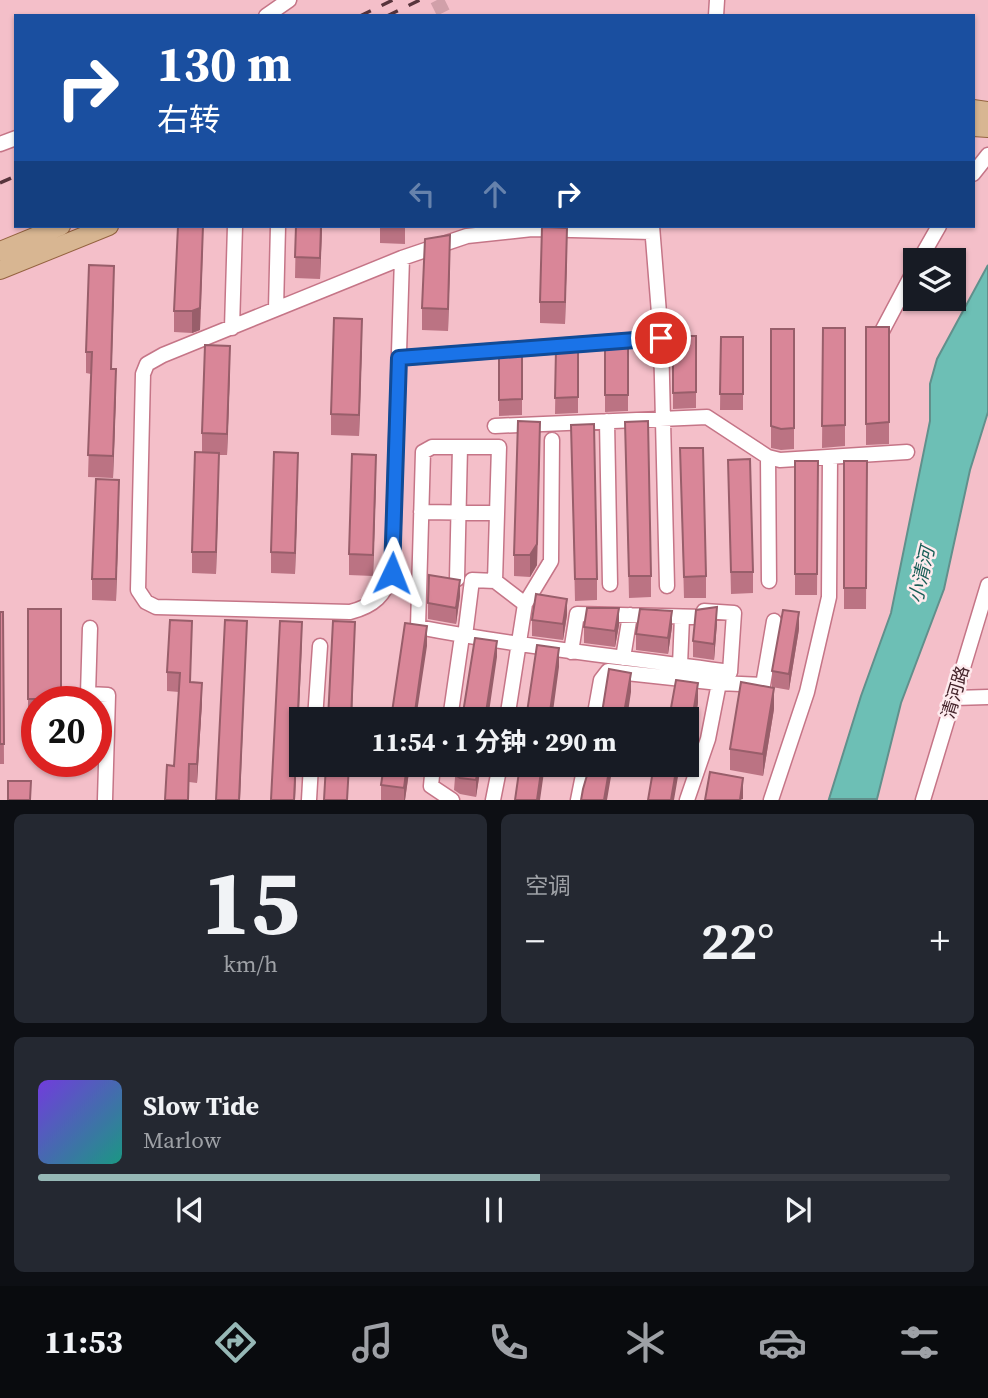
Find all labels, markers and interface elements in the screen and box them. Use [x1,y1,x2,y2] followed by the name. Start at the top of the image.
[157,30,292,97] text: 130 m
[42,42,133,133] icon: right
[157,98,221,142] text: 右转
[403,175,441,213] icon: left
[476,175,514,213] icon: ahead
[549,175,587,213] icon: right
[903,248,966,311] map controls
[903,248,966,311] button: layers
[631,308,691,368] pin
[642,319,680,357] icon: arrive
[355,536,429,610] position arrow
[902,540,941,606] water label: 小清河
[935,663,975,721] street label: 清河路
[21,686,112,777] speed limit sign: 20
[371,724,617,760] text: 11:54 · 1 分钟 · 290 m
[201,840,300,964] text: 15
[525,870,571,902] text: 空调
[701,905,774,976] text: 22°
[525,915,545,967] text: −
[930,915,950,967] text: +
[223,948,278,980] text: km/h
[143,1088,259,1124] text: Slow Tide
[143,1124,221,1156] text: Marlow
[171,1191,209,1229] icon: previous
[475,1191,513,1229] icon: pause
[779,1191,817,1229] icon: next
[211,1318,260,1367] icon: directions
[348,1318,397,1367] icon: music
[484,1318,533,1367] icon: phone
[621,1318,670,1367] icon: climate
[758,1318,807,1367] icon: car
[895,1318,944,1367] icon: filters
[44,1320,123,1364] text: 11:53

